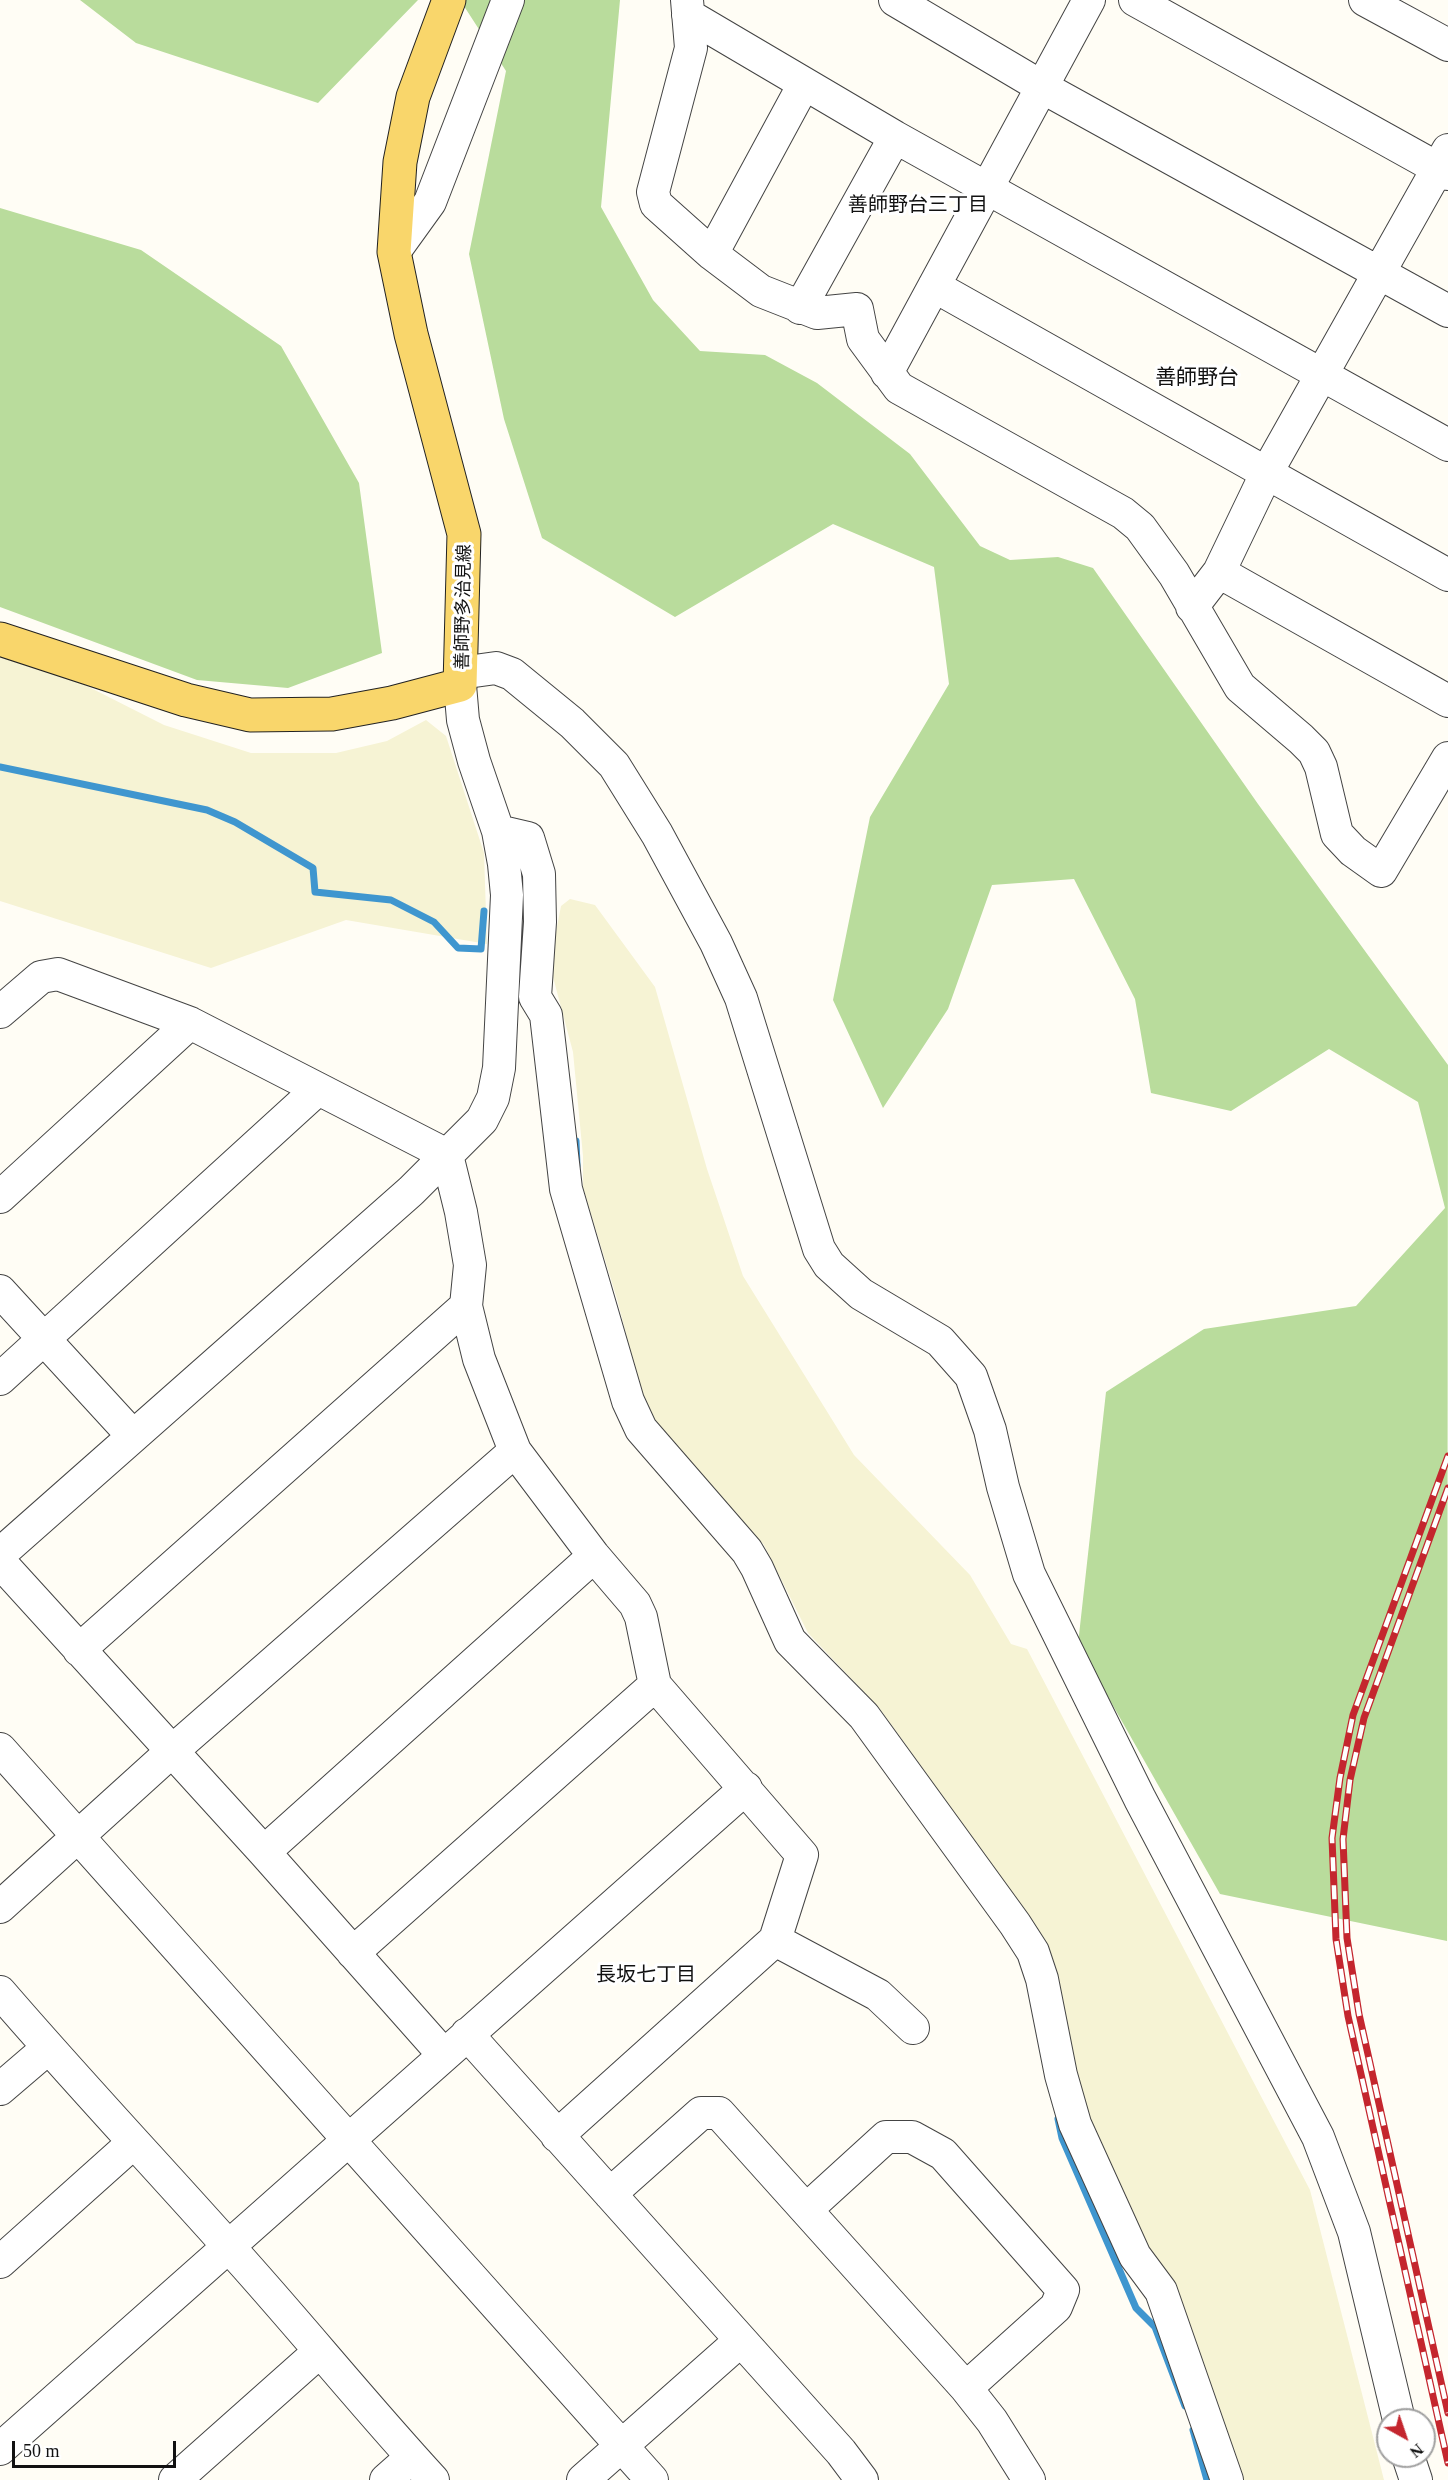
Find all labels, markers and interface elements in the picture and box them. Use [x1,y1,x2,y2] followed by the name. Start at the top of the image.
[848,191,988,215] district label: 善師野台三丁目
[1155,363,1239,389] district label: 善師野台
[450,544,474,670] street label: 善師野多治見線
[596,1961,696,1985] district label: 長坂七丁目
[1376,2408,1436,2468] north arrow
[15,2429,178,2467] scale bar
[1407,2440,1426,2461] text: N
[23,2441,60,2461] text: 50 m

